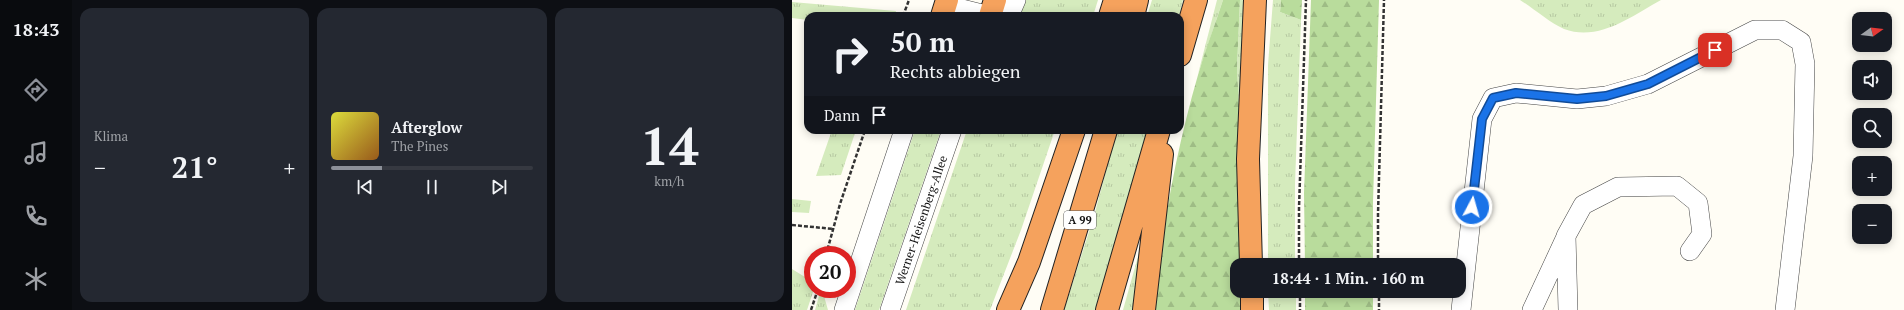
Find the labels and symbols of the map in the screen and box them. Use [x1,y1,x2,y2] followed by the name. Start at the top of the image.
[1852,12,1892,52] north arrow
[1698,33,1732,67] pin
[892,153,950,287] street label: Werner-Heisenberg-Allee
[1451,186,1493,228] position arrow
[1064,211,1096,229] road number: A 99
[804,246,856,298] speed limit sign: 20

